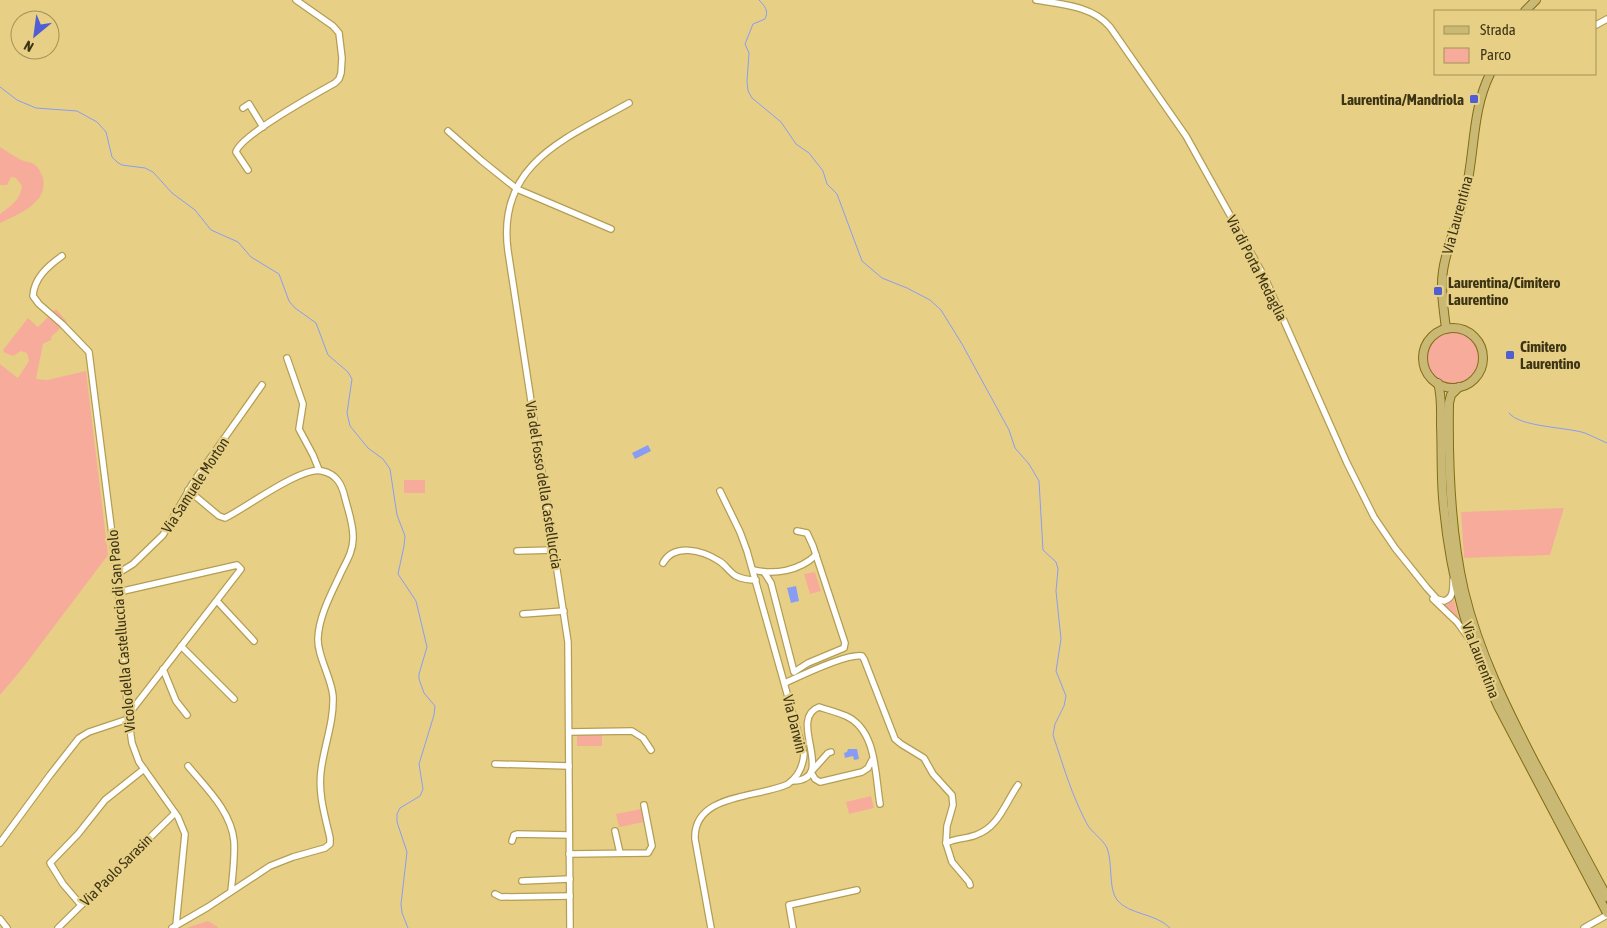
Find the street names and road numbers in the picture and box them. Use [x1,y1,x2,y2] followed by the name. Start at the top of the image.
[1438,174,1476,256] street label: Via Laurentina
[1223,212,1291,324] street label: Via di Porta Medaglia
[522,400,566,570] street label: Via del Fosso della Castelluccia
[158,434,232,536] street label: Via Samuele Morton
[104,529,138,733] street label: Vicolo della Castelluccia di San Paolo
[1459,619,1503,701] street label: Via Laurentina
[780,693,810,755] street label: Via Darwin
[77,831,155,909] street label: Via Paolo Sarasin

